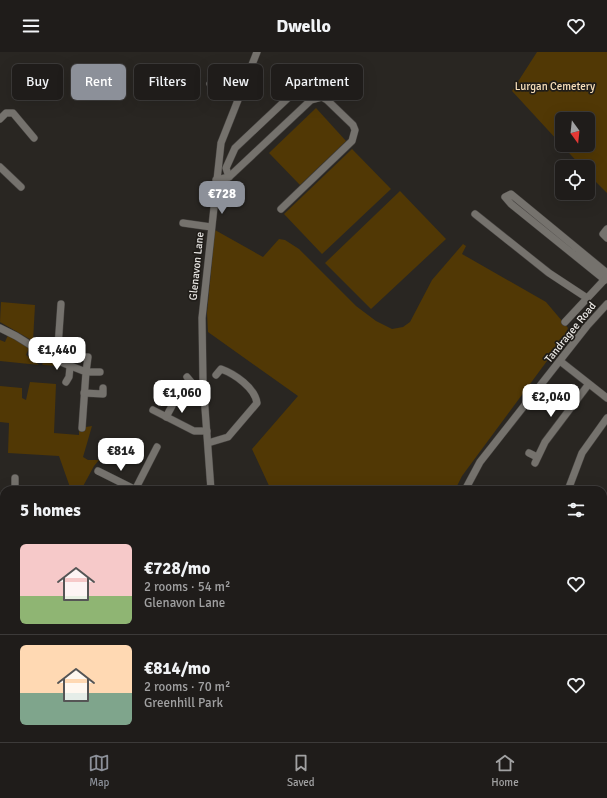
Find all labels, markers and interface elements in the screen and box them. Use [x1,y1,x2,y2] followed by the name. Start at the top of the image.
[20,15,42,37] icon: menu
[276,15,331,37] text: Dwello
[565,15,587,37] icon: heart
[12,64,63,100] chip: Buy
[71,64,126,100] chip: Rent
[134,64,200,100] chip: Filters
[208,64,263,100] chip: New
[271,64,363,100] chip: Apartment
[515,80,596,93] park label: Lurgan Cemetery
[555,112,595,152] north arrow
[555,112,595,200] map controls
[555,160,595,200] button: locate
[198,181,246,215] pin: €728
[208,186,236,202] text: €728
[186,231,207,301] street label: Glenavon Lane
[542,299,599,365] street label: Tandragee Road
[24,337,90,371] pin: €1,440
[38,342,76,358] text: €1,440
[149,380,215,414] pin: €1,060
[518,384,584,418] pin: €2,040
[163,385,201,401] text: €1,060
[532,389,570,405] text: €2,040
[97,438,145,472] pin: €814
[107,443,135,459] text: €814
[565,499,587,521] icon: filters
[20,500,81,521] text: 5 homes
[144,558,210,579] text: €728/mo
[52,560,100,608] icon: home
[565,573,587,595] icon: heart
[144,579,230,595] text: 2 rooms · 54 m²
[144,595,225,611] text: Glenavon Lane
[144,658,210,679] text: €814/mo
[52,661,100,709] icon: home
[565,674,587,696] icon: heart
[144,679,230,695] text: 2 rooms · 70 m²
[144,695,223,711] text: Greenhill Park
[88,752,110,789] tab: Map
[287,752,315,789] tab: Saved
[491,752,519,789] tab: Home

